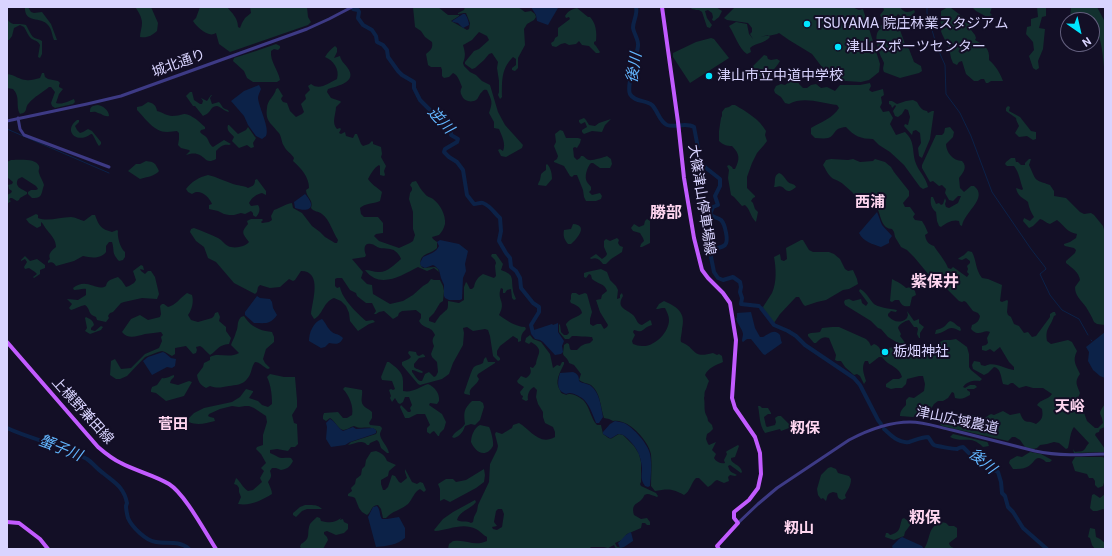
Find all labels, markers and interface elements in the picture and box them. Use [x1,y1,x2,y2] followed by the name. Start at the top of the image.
[1060,12,1100,52] north arrow
[815,16,1008,32] place label: TSUYAMA 院庄林業スタジアム
[802,19,812,29] marker: TSUYAMA 院庄林業スタジアム
[1080,34,1093,49] text: N
[846,39,986,55] place label: 津山スポーツセンター
[833,42,843,52] marker: 津山スポーツセンター
[150,47,208,81] street label: 城北通り
[624,52,646,84] water label: 後川
[717,68,843,84] place label: 津山市立中道中学校
[704,71,714,81] marker: 津山市立中道中学校
[423,104,457,138] water label: 逆川
[684,143,718,257] street label: 大篠津山停車場線
[855,194,885,212] district label: 西浦
[650,204,682,224] district label: 勝部
[911,273,959,293] district label: 紫保井
[893,344,949,360] place label: 栃畑神社
[880,347,890,357] marker: 栃畑神社
[48,374,116,448] street label: 上横野兼田線
[1055,398,1085,416] district label: 天峪
[914,404,1000,438] street label: 津山広域農道
[158,416,188,434] district label: 菅田
[790,420,820,438] district label: 籾保
[36,432,84,466] water label: 蟹子川
[965,445,999,479] water label: 後川
[909,509,941,529] district label: 籾保
[784,520,814,538] district label: 籾山

